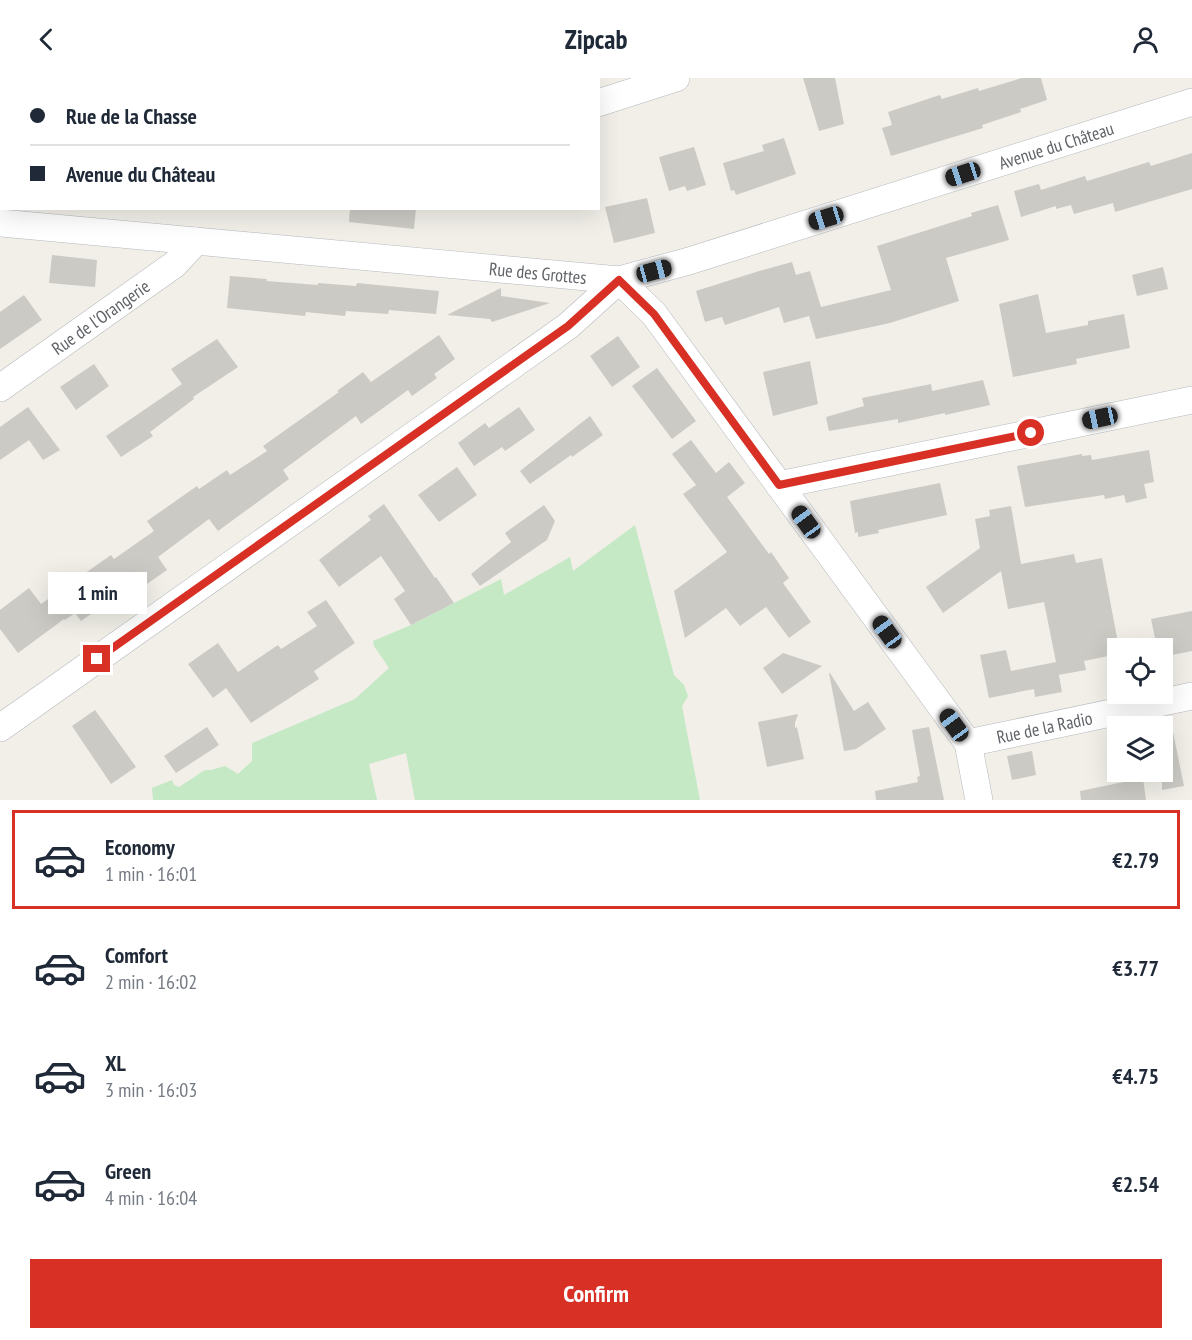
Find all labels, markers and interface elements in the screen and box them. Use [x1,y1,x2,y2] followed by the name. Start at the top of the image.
[565,22,627,56] text: Zipcab
[30,23,63,56] icon: back
[1129,23,1162,56] icon: person
[66,102,197,130] text: Rue de la Chasse
[996,116,1116,174] street label: Avenue du Château
[66,160,215,188] text: Avenue du Château
[943,160,983,188] car
[806,204,846,232] car
[488,257,587,288] street label: Rue des Grottes
[634,258,674,284] car
[47,274,154,360] street label: Rue de l'Orangerie
[1081,405,1119,431] car
[1017,419,1044,446] route start
[788,502,824,542] car
[48,572,146,614] callout: 1 min
[77,580,118,606] text: 1 min
[869,612,905,652] car
[1107,638,1173,782] map controls
[1107,638,1173,704] button: locate
[83,645,110,672] route end
[936,705,972,745] car
[994,706,1095,748] street label: Rue de la Radio
[1107,716,1173,782] button: layers
[33,833,87,887] icon: car
[105,833,175,861] text: Economy
[1112,846,1159,874] text: €2.79
[105,861,197,887] text: 1 min · 16:01
[33,941,87,995] icon: car
[105,941,168,969] text: Comfort
[1112,954,1159,982] text: €3.77
[105,969,197,995] text: 2 min · 16:02
[33,1049,87,1103] icon: car
[105,1049,126,1077] text: XL
[1112,1062,1159,1090] text: €4.75
[105,1077,197,1103] text: 3 min · 16:03
[33,1157,87,1211] icon: car
[105,1157,151,1185] text: Green
[1112,1170,1159,1198] text: €2.54
[105,1185,197,1211] text: 4 min · 16:04
[30,1259,1162,1328] button: Confirm

